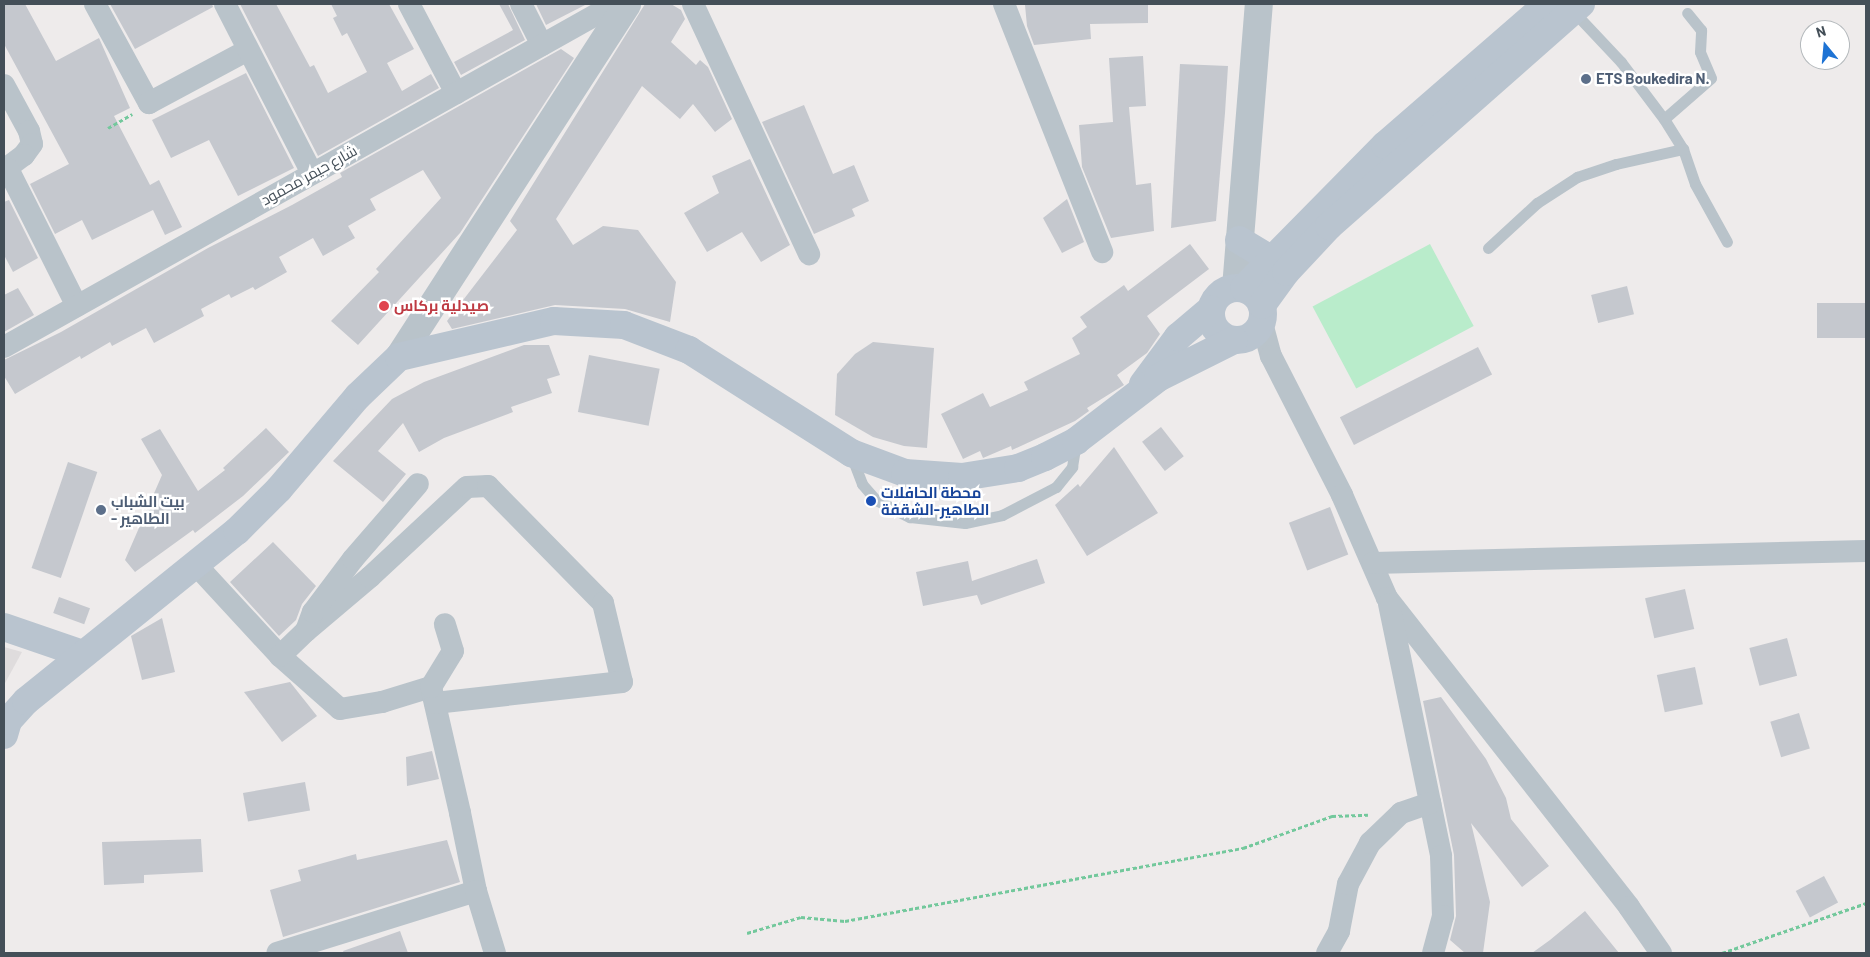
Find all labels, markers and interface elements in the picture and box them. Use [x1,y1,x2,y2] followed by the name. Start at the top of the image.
[1800,20,1850,70] north arrow
[1814,22,1828,41] text: N
[1596,70,1710,88] place label: ETS Boukedira N.
[1580,73,1592,85] marker: ETS Boukedira N.
[258,141,360,209] street label: شارع حيمر محمود
[394,297,489,315] place label: صيدلية بركاس
[378,300,390,312] marker: صيدلية بركاس
[881,483,989,518] place label: محطة الحافلات الطاهير-الشقفة
[111,492,185,527] place label: بيت الشباب - الطاهير
[865,495,877,507] marker: محطة الحافلات الطاهير-الشقفة
[95,504,107,516] marker: بيت الشباب - الطاهير

